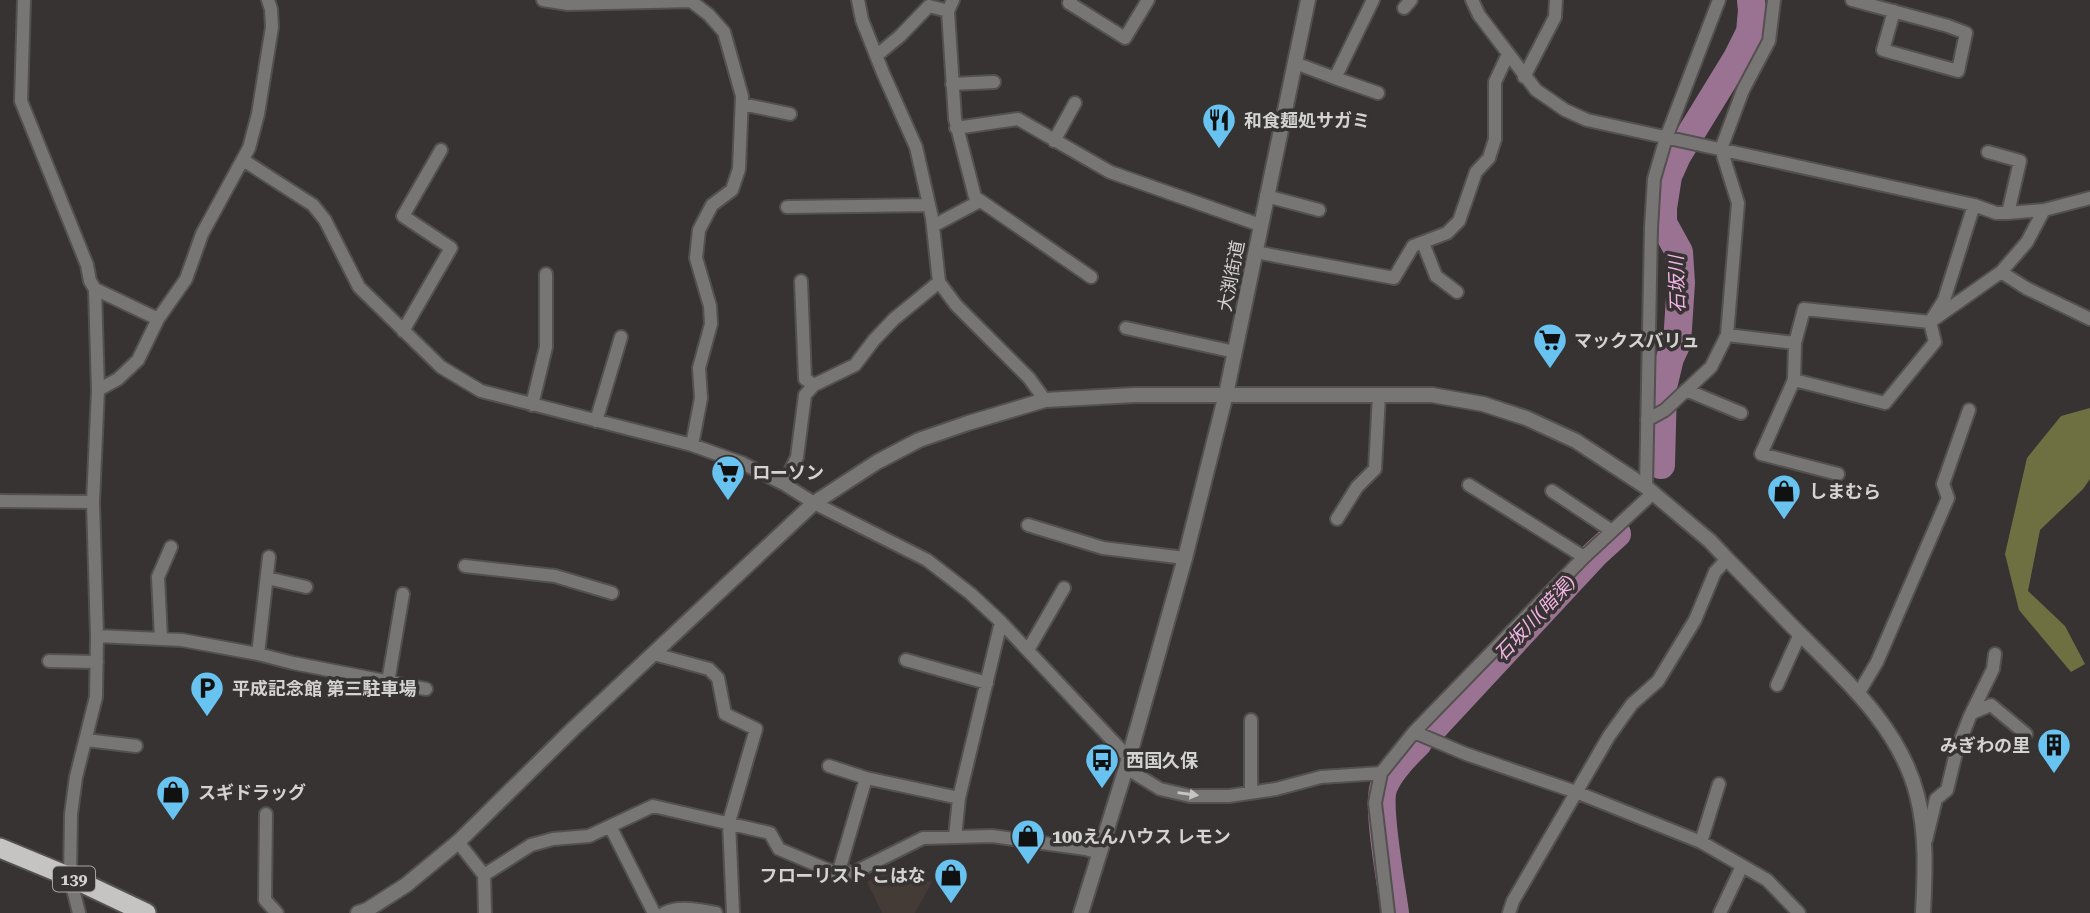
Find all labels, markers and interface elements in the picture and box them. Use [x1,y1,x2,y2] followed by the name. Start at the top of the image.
[1200,101,1238,150] restaurant icon: 和食麺処サガミ
[1244,110,1370,131] place label: 和食麺処サガミ
[1214,239,1248,313] street label: 大渕街道
[1664,253,1689,313] water label: 石坂川
[1531,321,1569,370] supermarket icon: マックスバリュ
[1574,330,1699,351] place label: マックスバリュ
[709,453,747,502] supermarket icon: ローソン
[752,462,824,483] place label: ローソン
[1765,472,1803,521] shop icon: しまむら
[1809,481,1881,502] place label: しまむら
[1490,570,1580,666] water label: 石坂川(暗渠)
[188,669,226,718] parking icon: 平成記念館 第三駐車場
[232,678,417,699] place label: 平成記念館 第三駐車場
[2035,726,2073,775] building icon: みぎわの里
[1940,735,2030,756] place label: みぎわの里
[1083,741,1121,790] bus stop icon: 西国久保
[1126,750,1199,771] place label: 西国久保
[154,773,192,822] shop icon: スギドラッグ
[198,782,306,803] place label: スギドラッグ
[1177,789,1199,800] one-way arrow
[1009,817,1047,866] shop icon: 100えんハウス レモン
[1052,826,1231,847] place label: 100えんハウス レモン
[932,856,970,905] shop icon: フローリスト こはな
[759,865,926,886] place label: フローリスト こはな
[53,866,95,892] road number: 139

